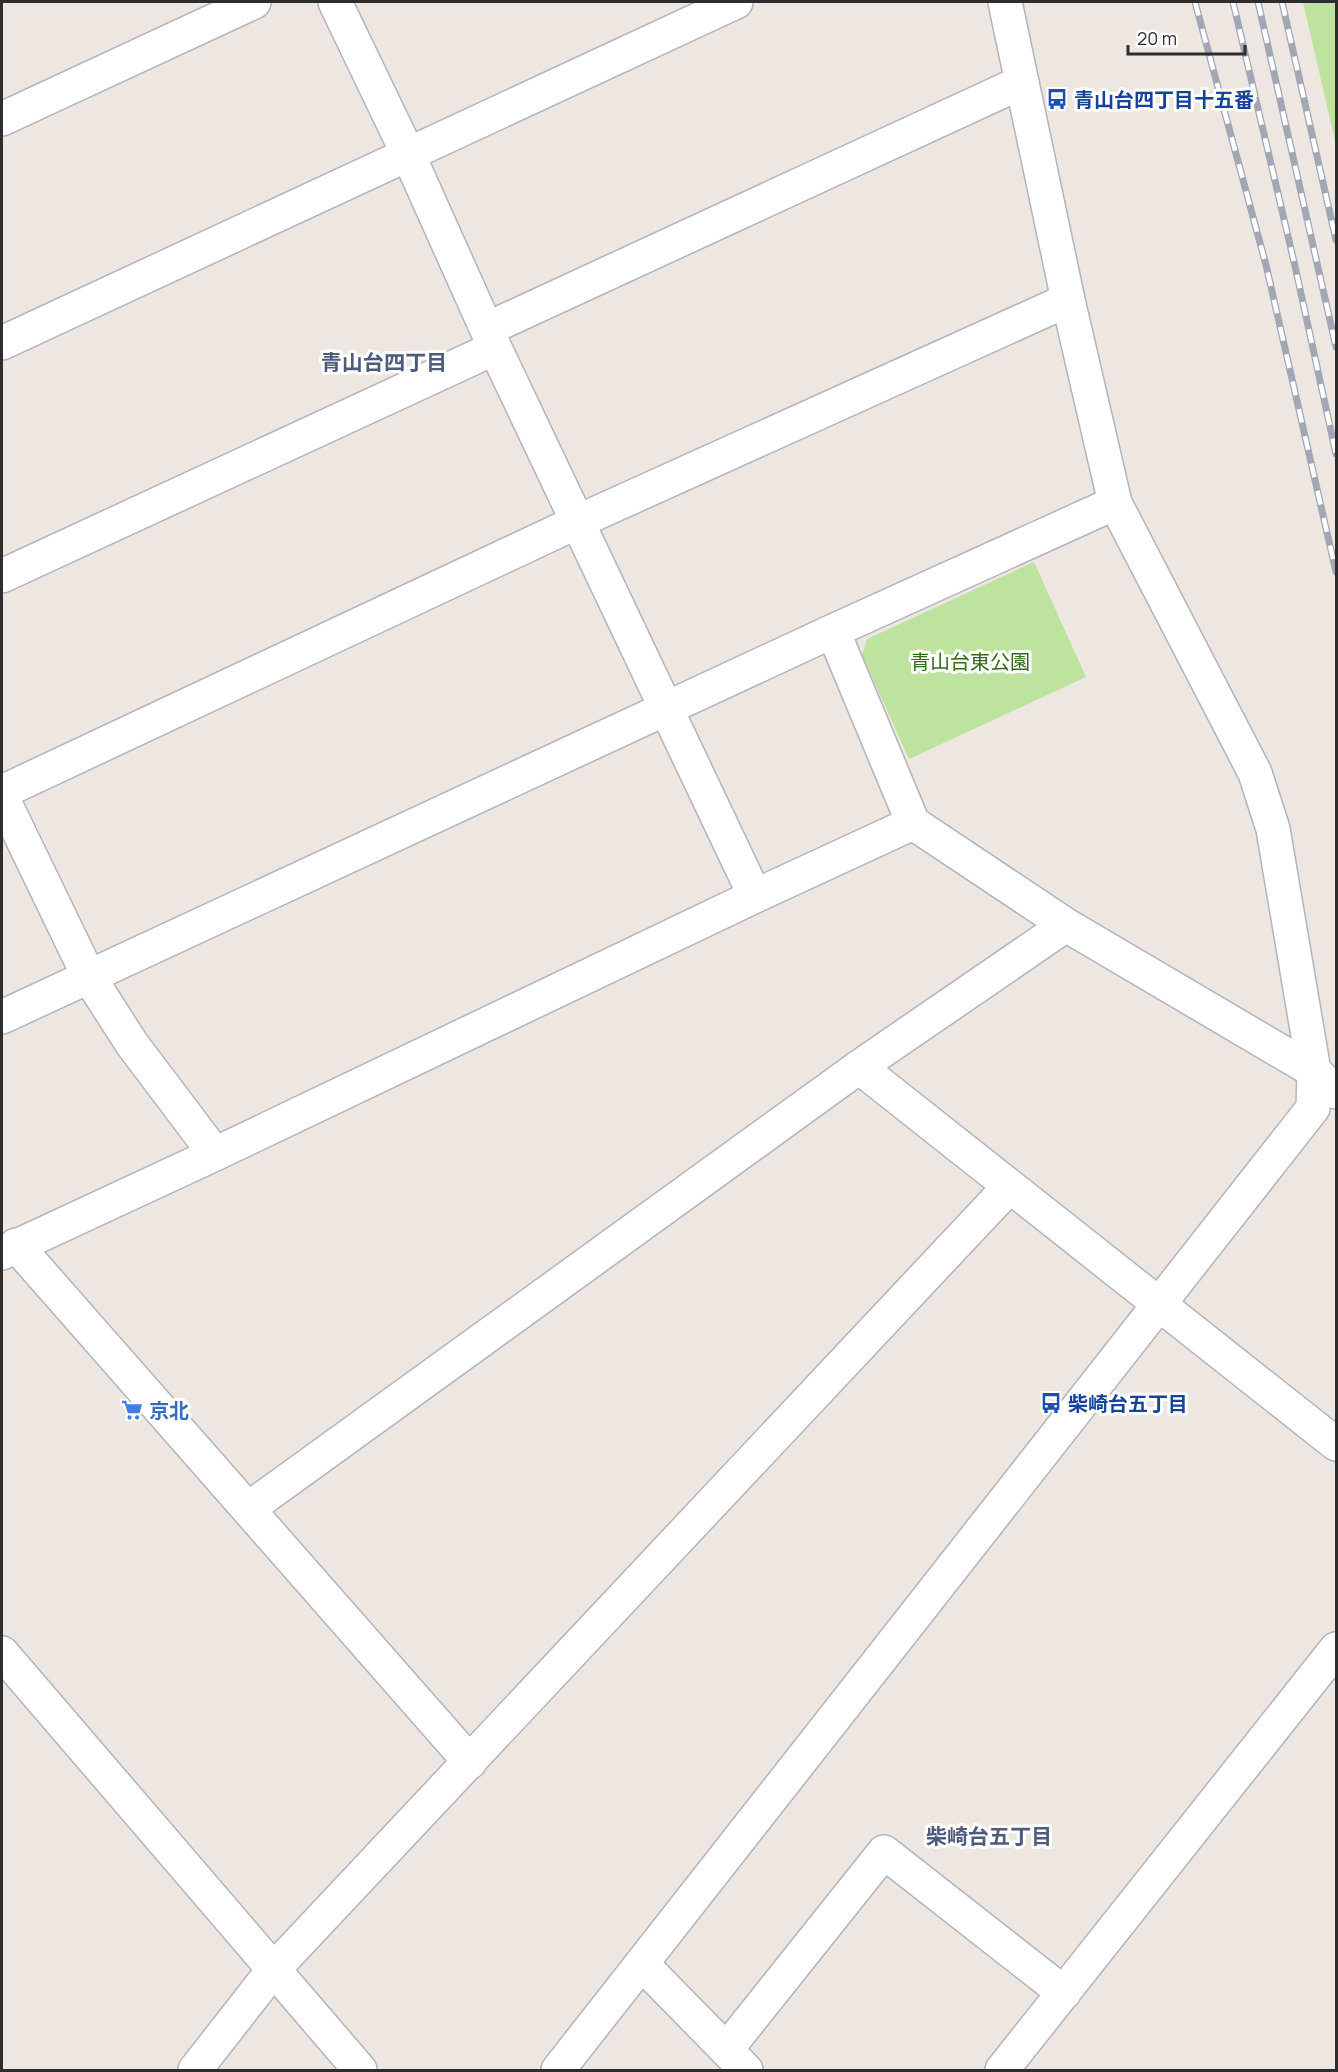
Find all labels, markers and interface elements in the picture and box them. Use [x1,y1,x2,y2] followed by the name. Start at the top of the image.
[1128,18,1245,56] scale bar
[1137,26,1177,50] text: 20 m
[1074,86,1254,113] place label: 青山台四丁目十五番
[1045,87,1069,111] bus stop icon: 青山台四丁目十五番
[321,348,447,376] district label: 青山台四丁目
[910,648,1030,675] park label: 青山台東公園
[1068,1390,1188,1417] place label: 柴崎台五丁目
[1039,1391,1063,1415] bus stop icon: 柴崎台五丁目
[149,1397,189,1424] place label: 京北
[120,1398,144,1422] supermarket icon: 京北
[926,1822,1052,1850] district label: 柴崎台五丁目

